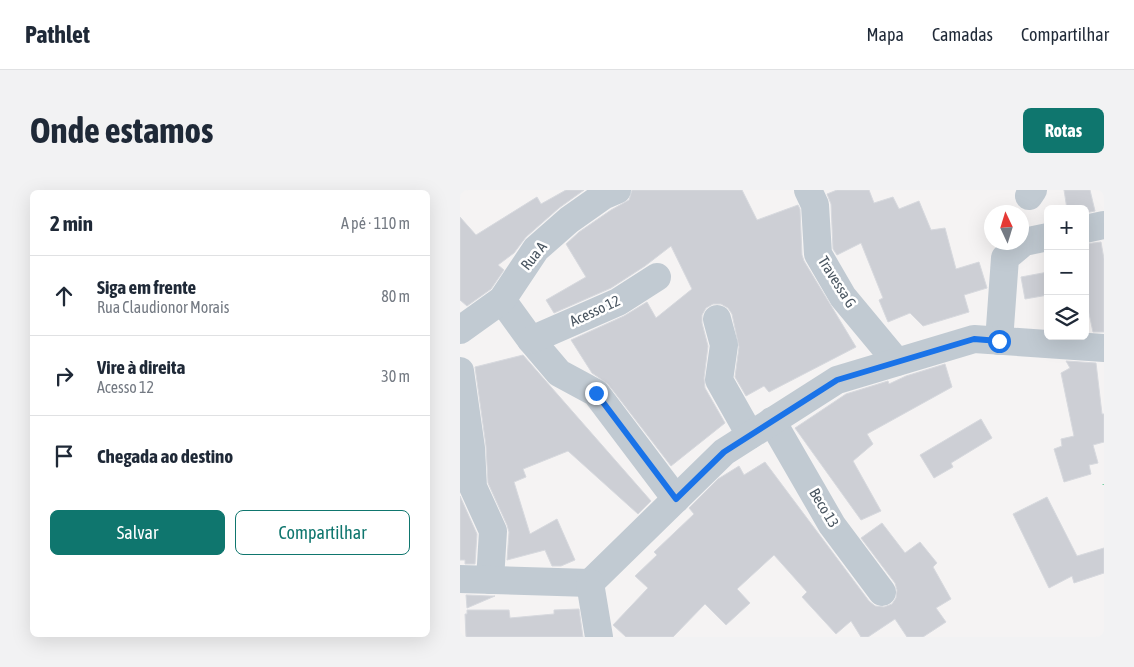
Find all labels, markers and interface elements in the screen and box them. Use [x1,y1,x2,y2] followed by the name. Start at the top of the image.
[25,21,90,48] text: Pathlet
[867,24,904,45] text: Mapa
[932,24,993,45] text: Camadas
[1021,24,1109,45] text: Compartilhar
[1023,108,1104,153] button: Rotas
[30,110,213,150] text: Onde estamos
[984,205,1029,250] north arrow
[1044,205,1089,340] map controls
[1044,205,1089,250] button: +
[50,211,93,235] text: 2 min
[341,214,410,232] text: A pé · 110 m
[517,238,550,273] street label: Rua A
[1044,250,1089,295] button: −
[815,253,860,311] street label: Travessa G
[97,276,196,298] text: Siga em frente
[50,282,78,310] icon: ahead
[381,287,410,305] text: 80 m
[567,292,623,330] street label: Acesso 12
[1044,295,1089,340] button: layers
[97,298,229,316] text: Rua Claudionor Morais
[988,330,1011,353] route start
[97,356,185,378] text: Vire à direita
[50,362,78,390] icon: right
[381,367,410,385] text: 30 m
[97,378,154,396] text: Acesso 12
[585,382,608,405] route end
[50,442,78,470] icon: arrive
[97,445,233,467] text: Chegada ao destino
[806,485,843,530] street label: Beco 13
[50,510,225,555] button: Salvar
[235,510,410,555] button: Compartilhar

